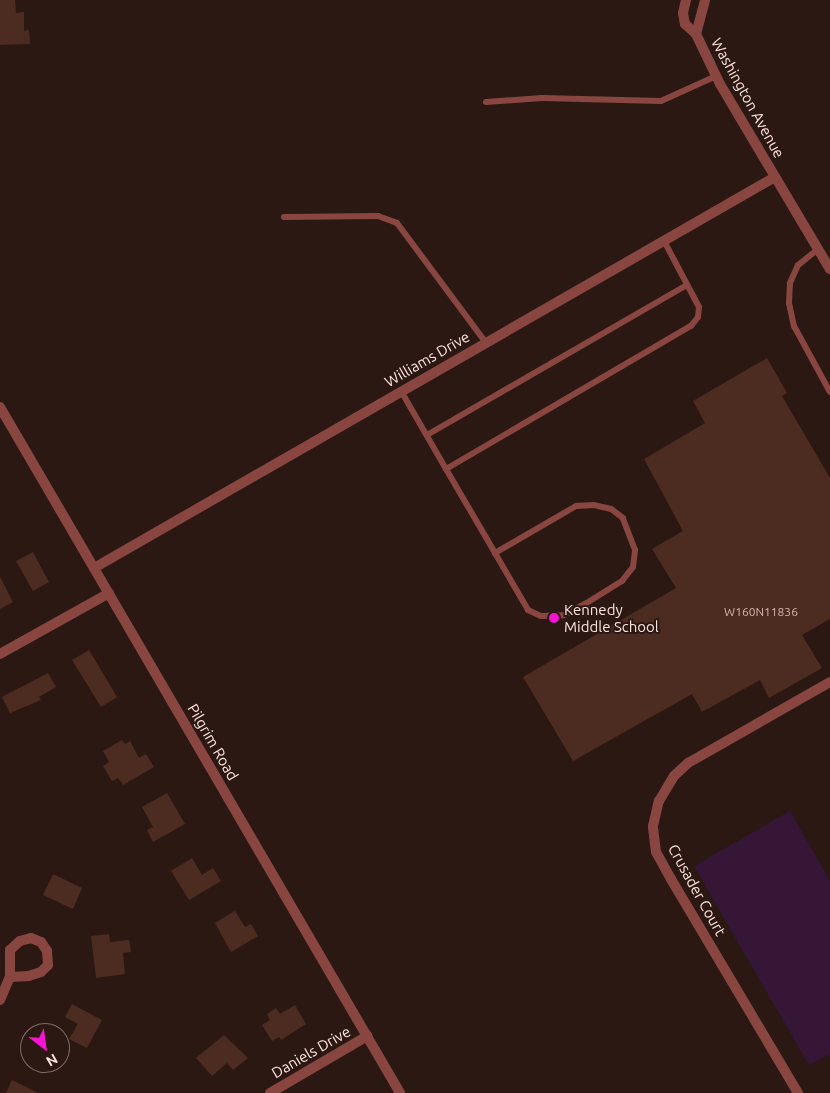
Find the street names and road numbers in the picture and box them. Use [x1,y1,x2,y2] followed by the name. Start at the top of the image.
[708,35,788,161] street label: Washington Avenue
[381,327,473,391] street label: Williams Drive
[184,700,242,784] street label: Pilgrim Road
[664,841,730,939] street label: Crusader Court
[268,1022,354,1082] street label: Daniels Drive

